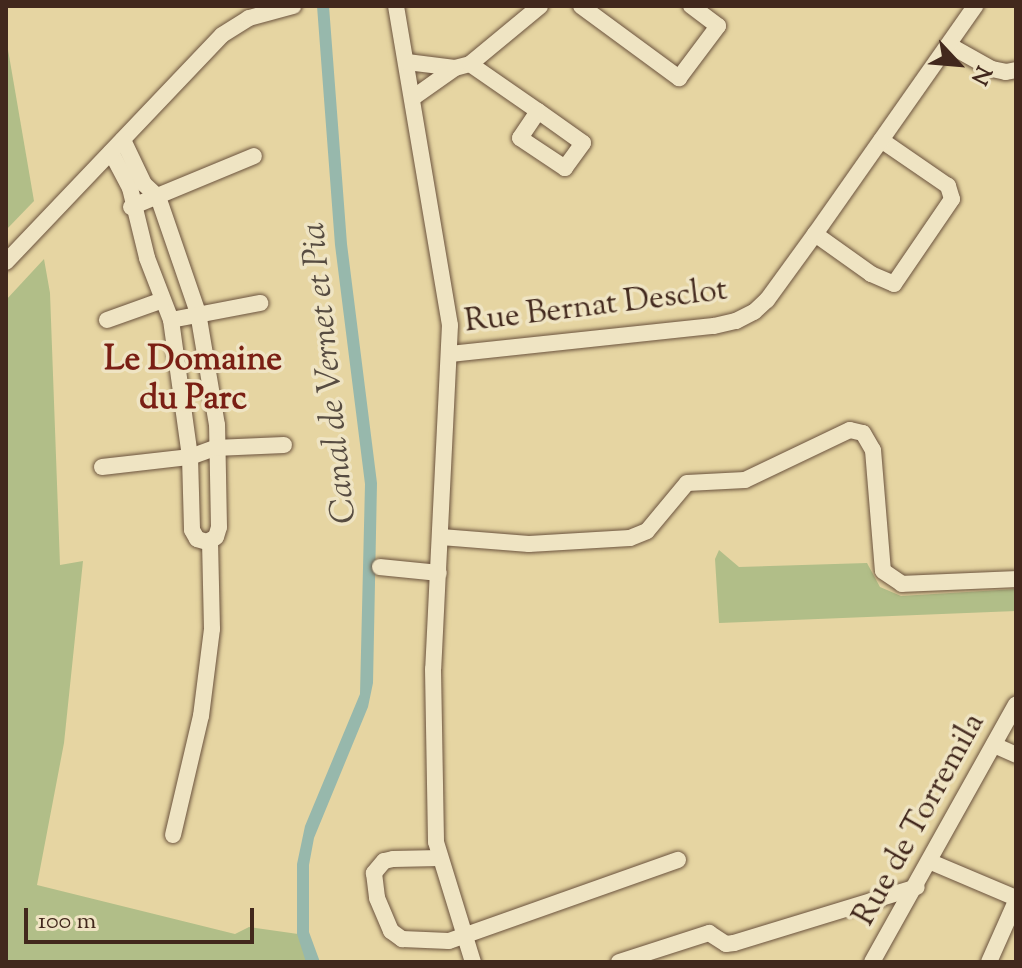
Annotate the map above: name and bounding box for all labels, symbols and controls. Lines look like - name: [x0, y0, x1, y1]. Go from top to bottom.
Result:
- north arrow: [918, 24, 998, 104]
- text: N: [961, 60, 998, 89]
- water label: Canal de Vernet et Pia: [294, 220, 366, 526]
- street label: Rue Bernat Desclot: [462, 272, 730, 342]
- district label: Le Domaine du Parc: [104, 340, 282, 420]
- street label: Rue de Torremila: [846, 707, 994, 933]
- scale bar: [28, 892, 258, 942]
- text: 100 m: [38, 905, 96, 939]

